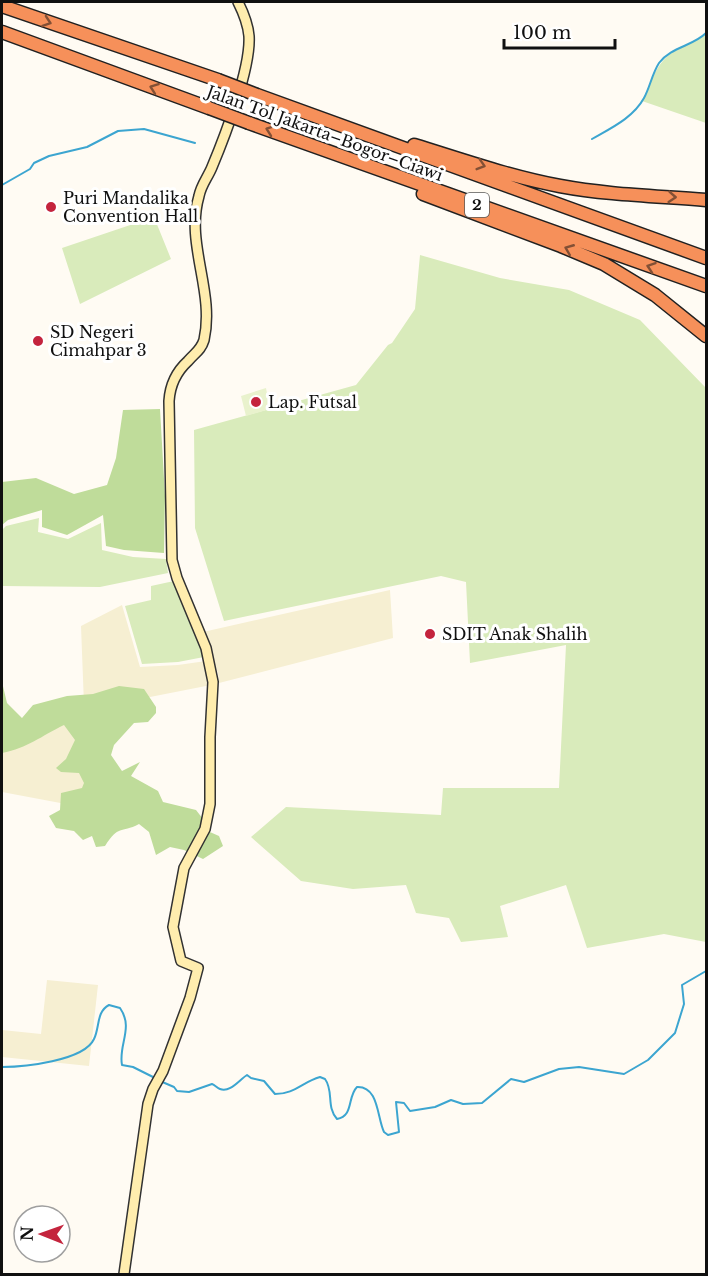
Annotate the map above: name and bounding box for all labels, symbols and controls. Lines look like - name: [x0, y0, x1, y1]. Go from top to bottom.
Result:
- scale bar: [504, 12, 615, 50]
- one-way arrow: [41, 15, 52, 27]
- text: 100 m: [513, 22, 571, 44]
- street label: Jalan Tol Jakarta–Bogor–Ciawi: [202, 80, 446, 185]
- one-way arrow: [149, 83, 160, 95]
- one-way arrow: [265, 125, 276, 138]
- one-way arrow: [475, 158, 486, 170]
- place label: Puri Mandalika Convention Hall: [63, 188, 198, 226]
- one-way arrow: [668, 191, 677, 204]
- road number: 2: [465, 193, 489, 217]
- marker: Puri Mandalika Convention Hall: [44, 200, 58, 214]
- one-way arrow: [564, 244, 575, 256]
- one-way arrow: [646, 261, 657, 274]
- place label: SD Negeri Cimahpar 3: [50, 322, 147, 360]
- marker: SD Negeri Cimahpar 3: [31, 334, 45, 348]
- place label: Lap. Futsal: [268, 392, 357, 412]
- marker: Lap. Futsal: [249, 395, 263, 409]
- place label: SDIT Anak Shalih: [442, 624, 588, 644]
- marker: SDIT Anak Shalih: [423, 627, 437, 641]
- north arrow: [12, 1204, 72, 1264]
- text: N: [17, 1226, 37, 1241]

